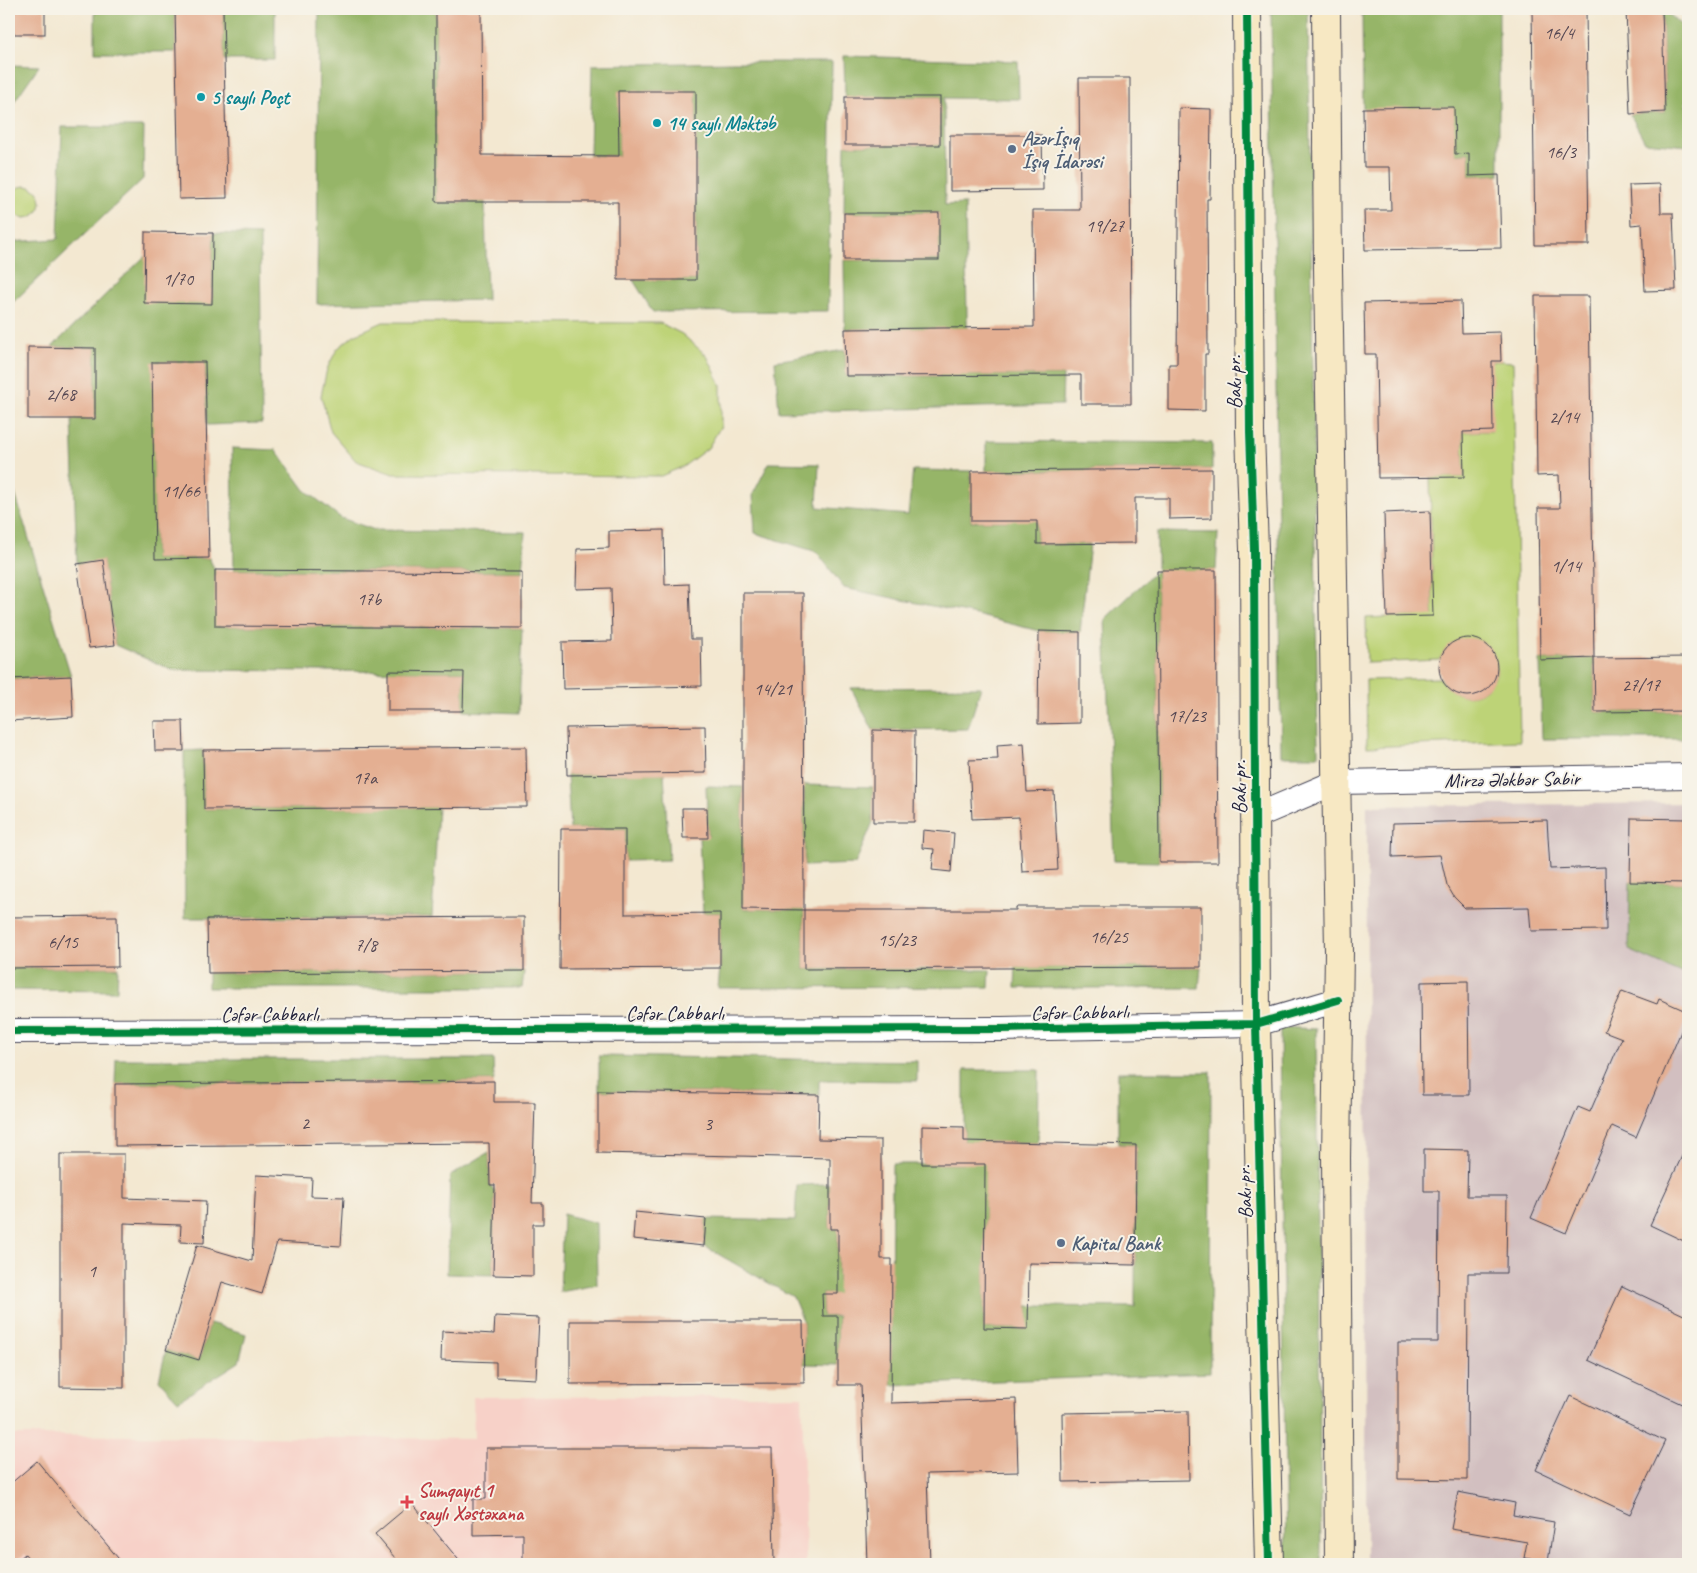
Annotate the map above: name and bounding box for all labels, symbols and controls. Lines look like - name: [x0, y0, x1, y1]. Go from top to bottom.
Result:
- house number: 16/4: [1544, 22, 1576, 44]
- place label: 5 saylı Poçt: [211, 85, 291, 111]
- marker: 5 saylı Poçt: [195, 91, 207, 103]
- place label: 14 saylı Məktəb: [667, 111, 777, 137]
- marker: 14 saylı Məktəb: [651, 117, 663, 129]
- place label: Azərİşıq İşıq İdarəsi: [1022, 126, 1106, 174]
- house number: 16/3: [1546, 141, 1578, 163]
- marker: Azərİşıq İşıq İdarəsi: [1006, 143, 1018, 155]
- house number: 19/27: [1086, 215, 1125, 237]
- house number: 1/70: [163, 268, 195, 290]
- street label: Bakı pr.: [1222, 355, 1247, 409]
- house number: 2/68: [46, 383, 78, 405]
- house number: 2/14: [1549, 406, 1581, 428]
- house number: 11/66: [162, 480, 201, 502]
- house number: 1/14: [1551, 555, 1583, 577]
- house number: 17b: [357, 588, 382, 610]
- house number: 27/17: [1622, 674, 1661, 696]
- house number: 14/21: [754, 678, 793, 700]
- house number: 17/23: [1168, 705, 1208, 727]
- street label: Bakı pr.: [1227, 760, 1252, 814]
- street label: Mirzə Ələkbər Sabir: [1444, 766, 1582, 793]
- house number: 17a: [353, 767, 378, 789]
- house number: 16/25: [1090, 926, 1129, 948]
- house number: 15/23: [878, 929, 918, 951]
- house number: 6/15: [48, 931, 79, 953]
- house number: 7/8: [355, 934, 379, 956]
- street label: Cəfər Cabbarlı: [1031, 999, 1131, 1026]
- street label: Cəfər Cabbarlı: [626, 1001, 725, 1026]
- street label: Cəfər Cabbarlı: [221, 1002, 320, 1027]
- house number: 2: [301, 1112, 311, 1134]
- house number: 3: [704, 1113, 714, 1135]
- street label: Bakı pr.: [1231, 1165, 1258, 1219]
- place label: Kapital Bank: [1071, 1231, 1162, 1256]
- marker: Kapital Bank: [1055, 1237, 1067, 1249]
- house number: 1: [88, 1260, 97, 1282]
- place label: Sumqayıt 1 saylı Xəstəxana: [418, 1478, 525, 1527]
- marker: Sumqayıt 1 saylı Xəstəxana: [400, 1495, 414, 1509]

